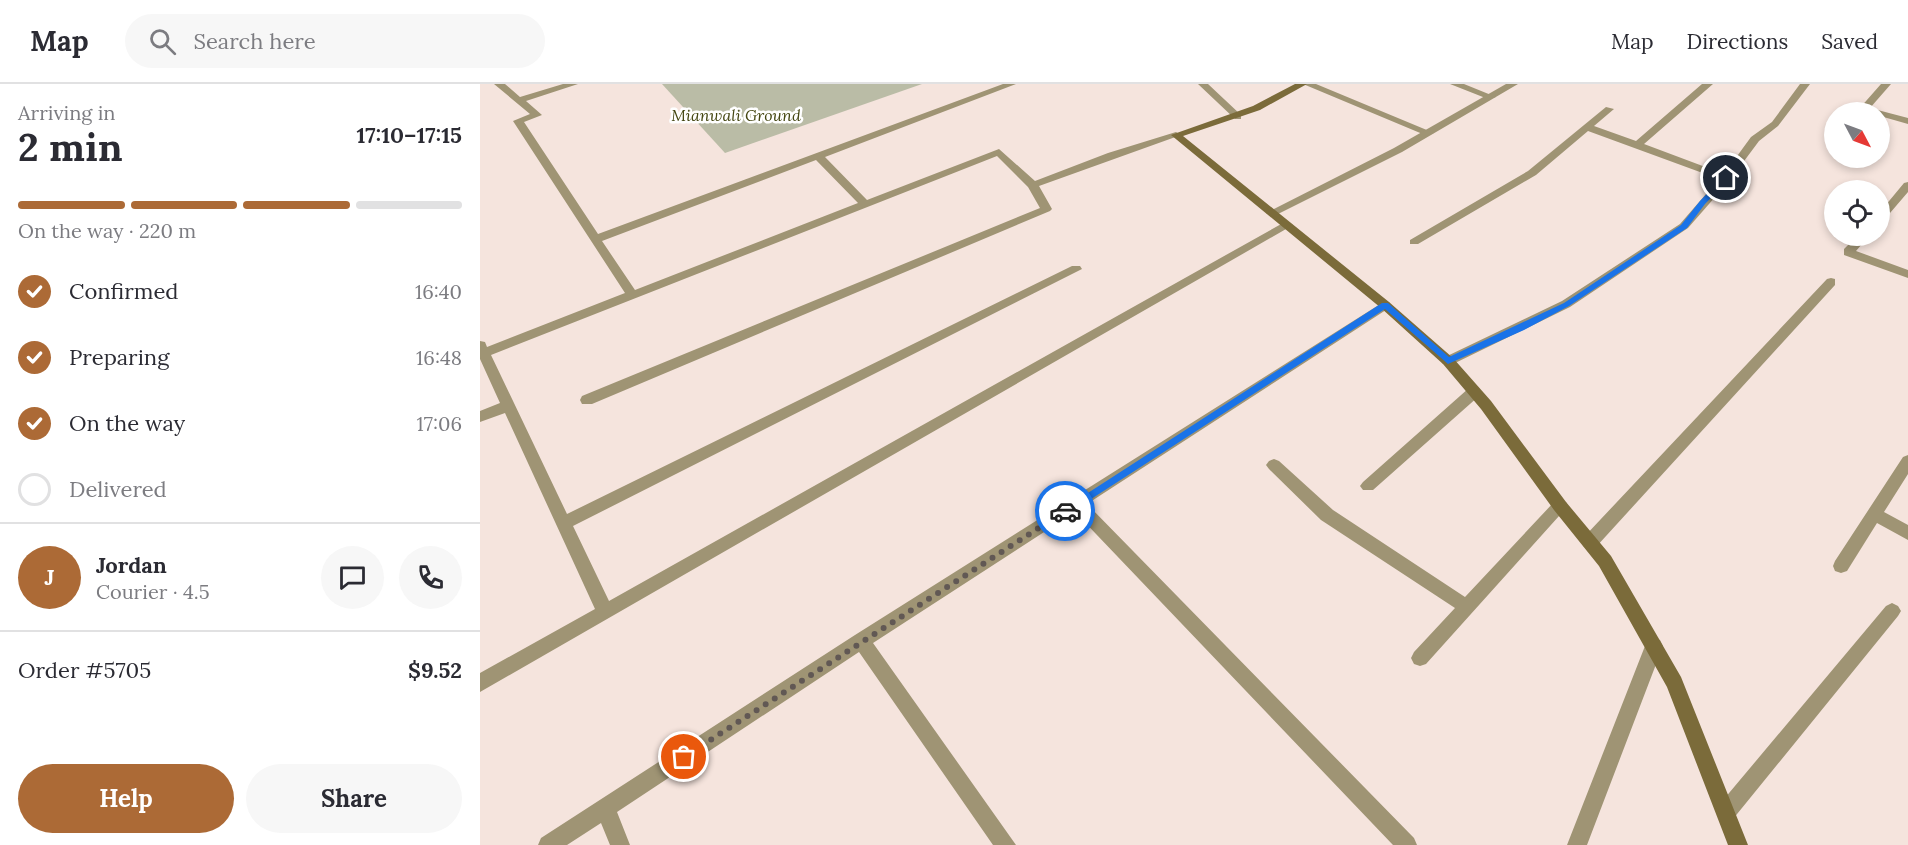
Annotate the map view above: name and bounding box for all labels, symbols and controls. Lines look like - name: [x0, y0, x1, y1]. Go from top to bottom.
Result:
- search box: [125, 14, 545, 68]
- text: Map: [30, 23, 89, 59]
- icon: search: [146, 25, 179, 58]
- text: Search here: [194, 27, 316, 55]
- text: Map: [1611, 28, 1654, 55]
- text: Directions: [1687, 28, 1788, 55]
- text: Saved: [1821, 28, 1878, 55]
- text: Arriving in: [18, 100, 115, 125]
- north arrow: [1824, 102, 1890, 168]
- map controls: [1824, 102, 1890, 246]
- park label: Mianwali Ground: [671, 105, 801, 125]
- text: 17:10–17:15: [356, 121, 462, 149]
- text: 2 min: [18, 122, 123, 172]
- pin: [1700, 152, 1751, 203]
- icon: home: [1709, 161, 1742, 194]
- button: locate: [1824, 180, 1890, 246]
- text: On the way · 220 m: [18, 218, 196, 243]
- icon: check: [18, 275, 51, 308]
- text: Confirmed: [69, 277, 178, 305]
- text: 16:40: [415, 279, 462, 304]
- icon: check: [18, 341, 51, 374]
- text: Preparing: [69, 343, 169, 371]
- text: 16:48: [416, 345, 462, 370]
- icon: check: [18, 407, 51, 440]
- text: On the way: [69, 409, 185, 437]
- text: 17:06: [417, 411, 462, 436]
- text: Delivered: [69, 475, 167, 503]
- courier: [1035, 481, 1095, 541]
- icon: car: [1049, 495, 1082, 528]
- button: chat: [321, 546, 384, 609]
- button: phone: [399, 546, 462, 609]
- text: Jordan: [96, 551, 167, 579]
- text: J: [45, 563, 54, 591]
- text: Courier · 4.5: [96, 579, 210, 604]
- text: Order #5705: [18, 656, 151, 684]
- text: $9.52: [408, 656, 462, 684]
- pin: [658, 731, 709, 782]
- icon: bag: [667, 740, 700, 773]
- button: Help: [18, 764, 234, 833]
- button: Share: [246, 764, 462, 833]

